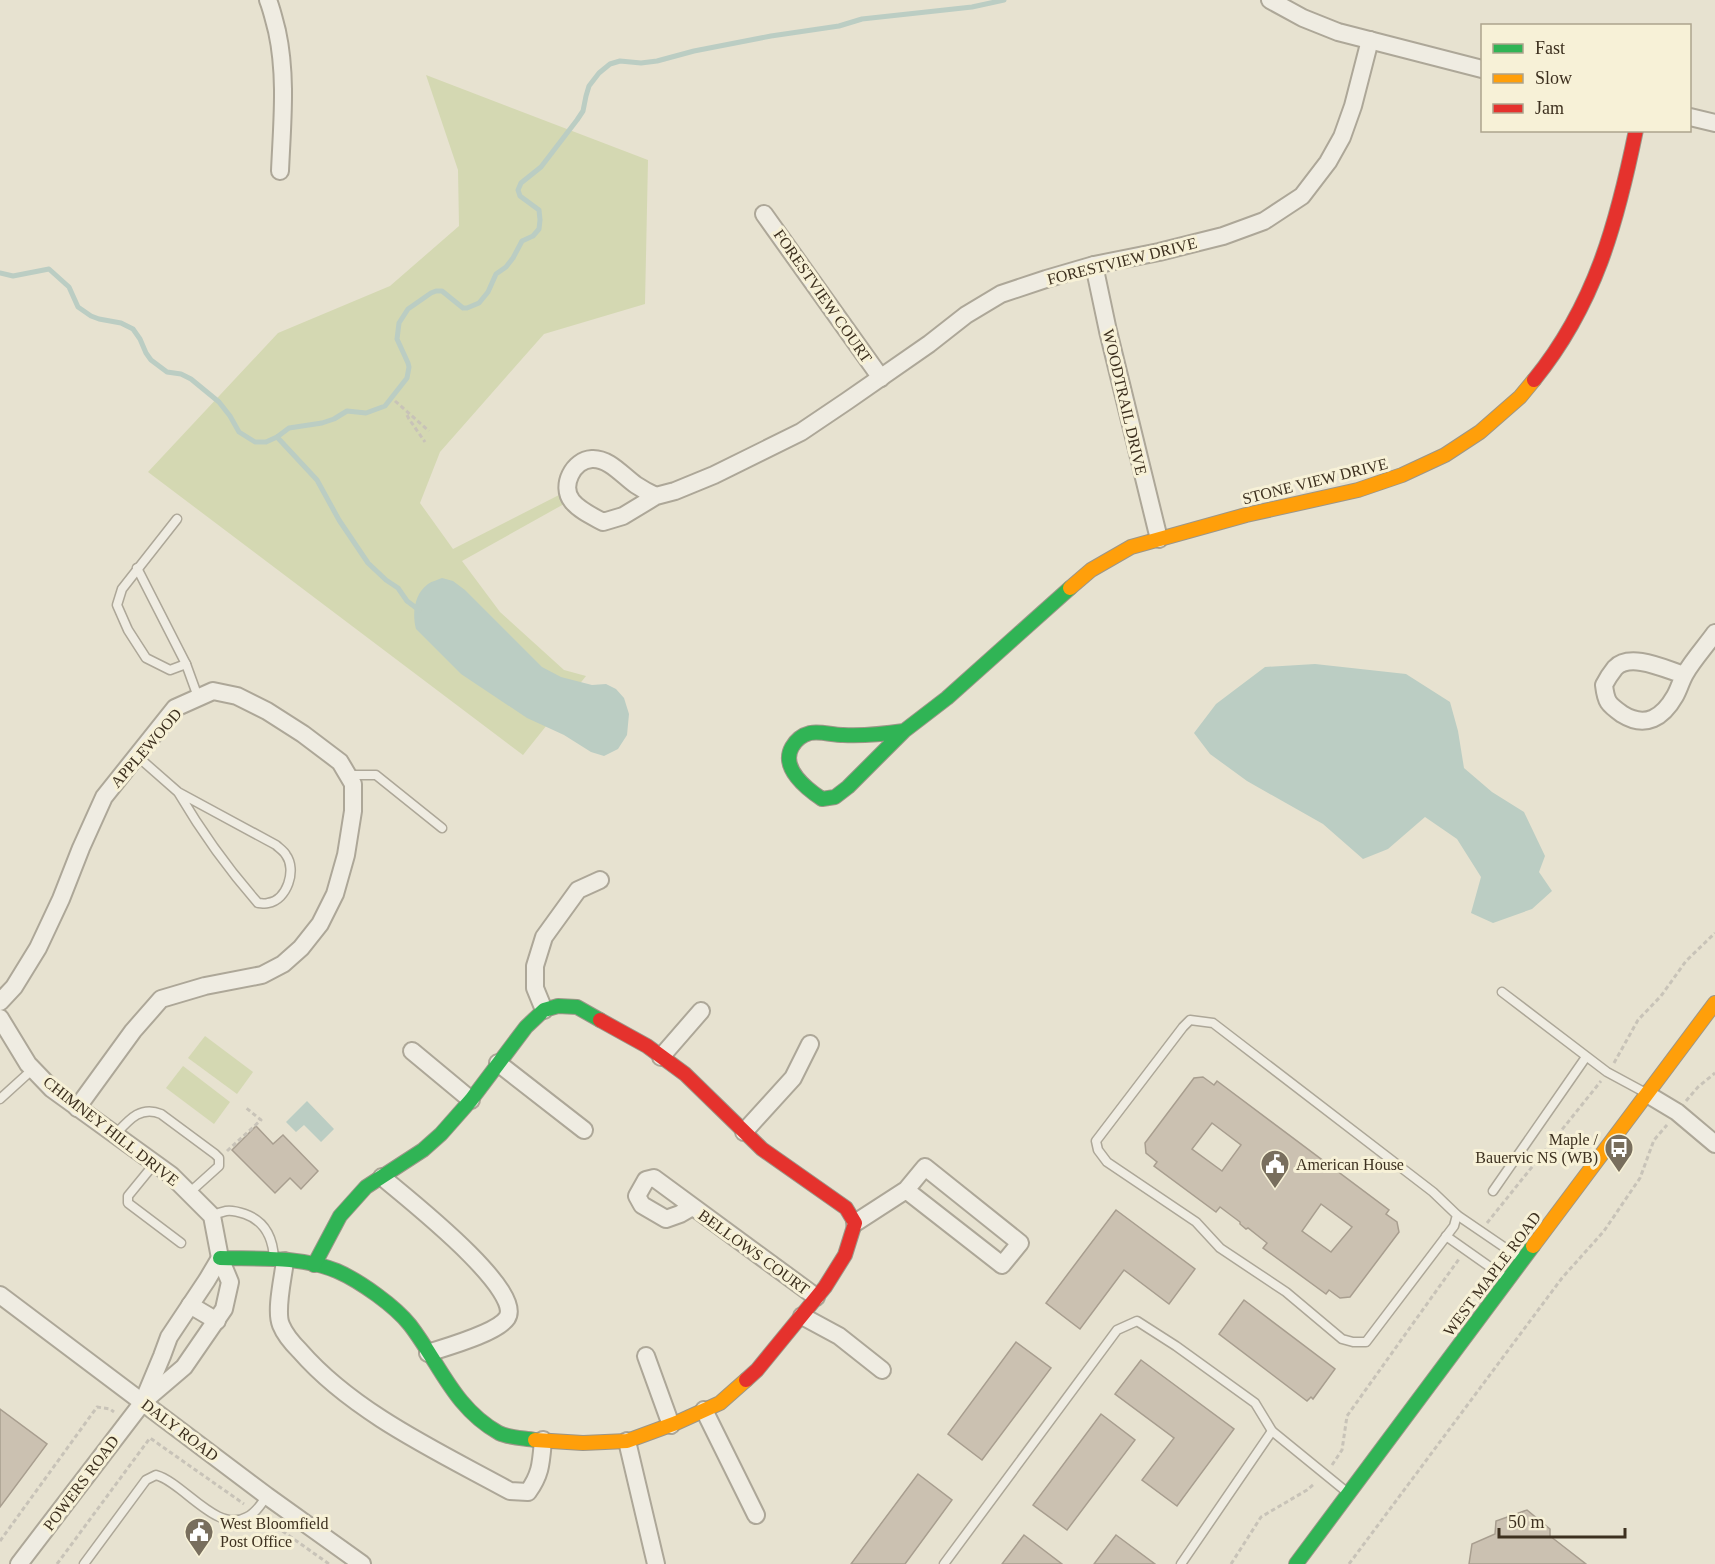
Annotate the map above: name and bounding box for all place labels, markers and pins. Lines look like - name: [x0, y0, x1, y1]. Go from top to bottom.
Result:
- place label: Maple / Bauervic NS (WB): [1475, 1131, 1599, 1167]
- bus stop icon: Maple / Bauervic NS (WB): [1603, 1132, 1635, 1174]
- public building icon: American House: [1259, 1148, 1291, 1190]
- place label: American House: [1296, 1156, 1404, 1173]
- place label: West Bloomfield Post Office: [220, 1515, 328, 1550]
- public building icon: West Bloomfield Post Office: [183, 1516, 215, 1558]

